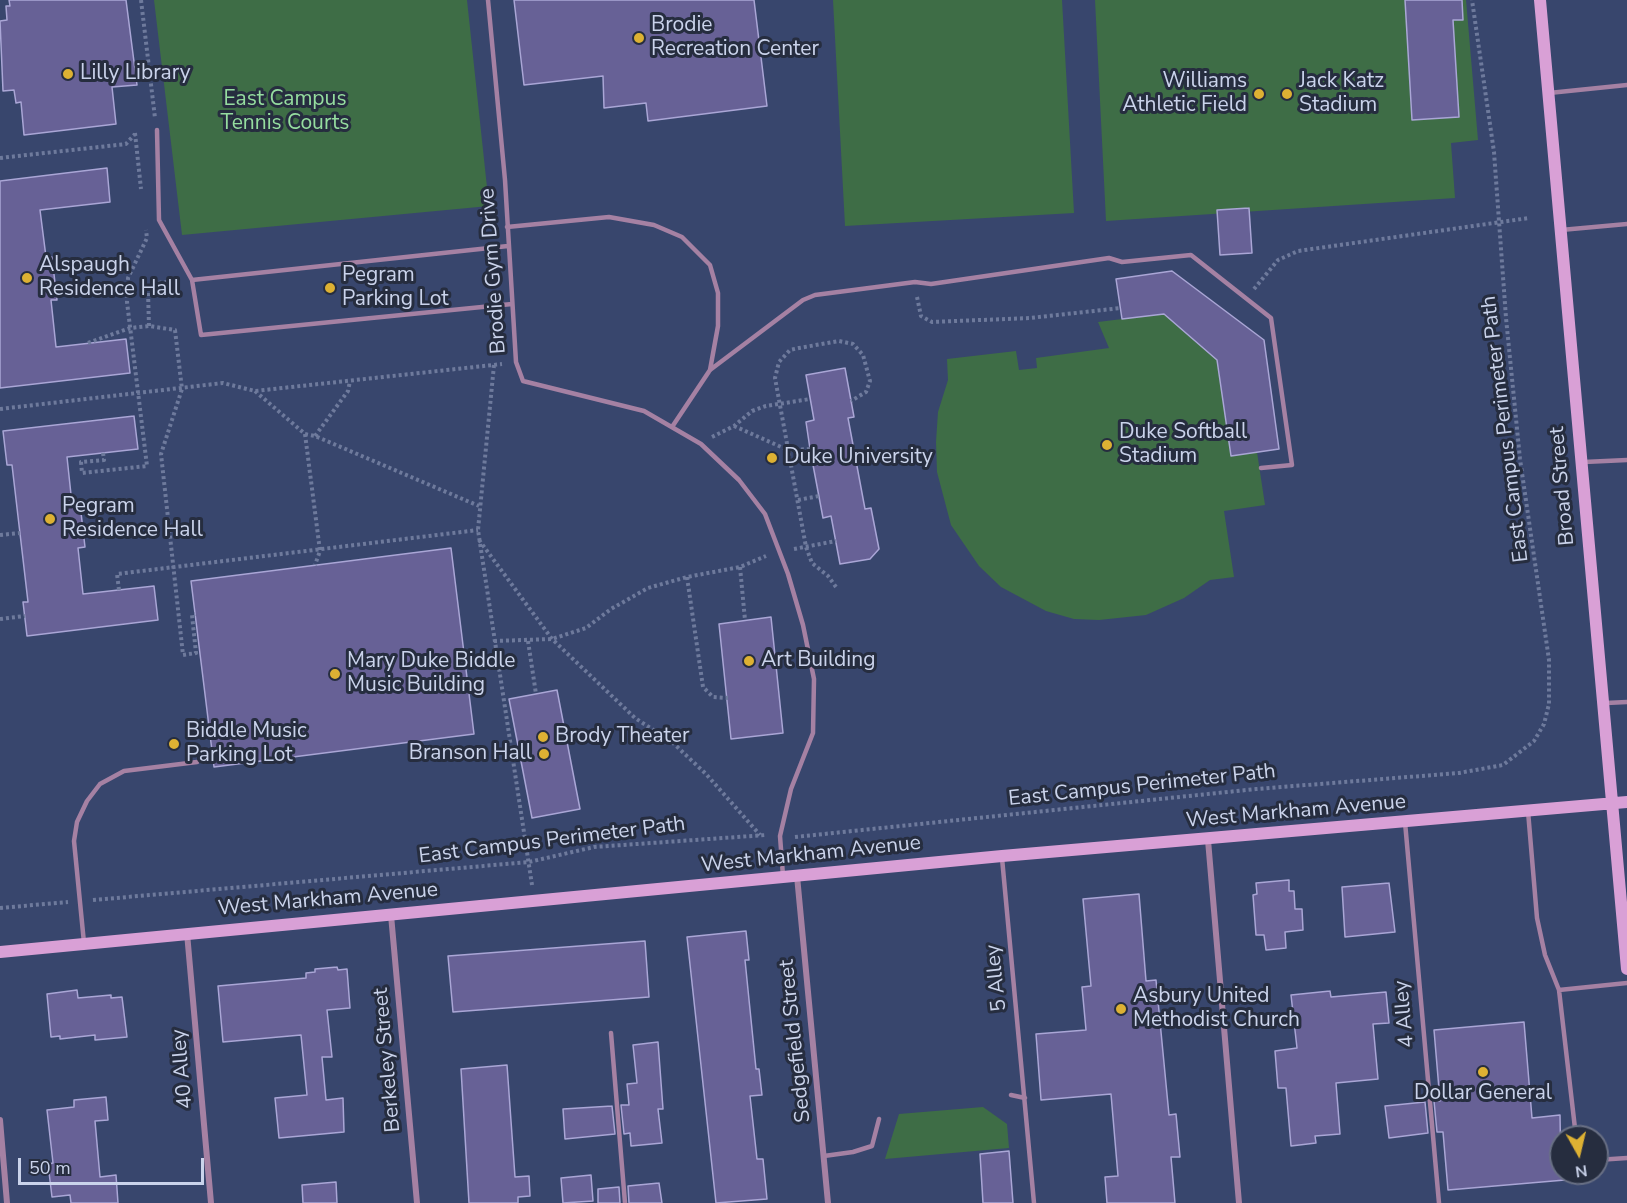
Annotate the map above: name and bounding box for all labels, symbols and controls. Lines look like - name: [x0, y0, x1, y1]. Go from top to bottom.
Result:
- place label: Brodie Recreation Center: [651, 13, 819, 63]
- marker: Brodie Recreation Center: [632, 31, 646, 45]
- place label: Lilly Library: [80, 61, 191, 87]
- marker: Lilly Library: [61, 67, 75, 81]
- place label: Williams Athletic Field: [1122, 69, 1247, 119]
- place label: Jack Katz Stadium: [1299, 69, 1384, 119]
- park label: East Campus Tennis Courts: [221, 87, 349, 137]
- marker: Williams Athletic Field: [1252, 87, 1266, 101]
- marker: Jack Katz Stadium: [1280, 87, 1294, 101]
- street label: Brodie Gym Drive: [476, 187, 512, 355]
- place label: Alspaugh Residence Hall: [39, 253, 180, 303]
- place label: Pegram Parking Lot: [342, 263, 449, 313]
- marker: Alspaugh Residence Hall: [20, 271, 34, 285]
- marker: Pegram Parking Lot: [323, 281, 337, 295]
- street label: East Campus Perimeter Path: [1477, 294, 1535, 564]
- place label: Duke Softball Stadium: [1119, 420, 1247, 470]
- street label: Broad Street: [1545, 425, 1581, 547]
- marker: Duke Softball Stadium: [1100, 438, 1114, 452]
- place label: Duke University: [784, 445, 933, 471]
- marker: Duke University: [765, 451, 779, 465]
- place label: Pegram Residence Hall: [62, 494, 203, 544]
- marker: Pegram Residence Hall: [43, 512, 57, 526]
- place label: Art Building: [761, 648, 875, 674]
- place label: Mary Duke Biddle Music Building: [347, 649, 515, 699]
- marker: Art Building: [742, 654, 756, 668]
- marker: Mary Duke Biddle Music Building: [328, 667, 342, 681]
- place label: Biddle Music Parking Lot: [186, 719, 307, 769]
- place label: Brody Theater: [555, 724, 689, 750]
- marker: Brody Theater: [536, 730, 550, 744]
- marker: Biddle Music Parking Lot: [167, 737, 181, 751]
- place label: Branson Hall: [409, 741, 532, 767]
- marker: Branson Hall: [537, 747, 551, 761]
- street label: East Campus Perimeter Path: [1007, 759, 1277, 813]
- street label: West Markham Avenue: [1185, 790, 1407, 834]
- street label: East Campus Perimeter Path: [417, 812, 687, 870]
- street label: West Markham Avenue: [700, 831, 922, 879]
- street label: West Markham Avenue: [217, 878, 439, 922]
- street label: 5 Alley: [981, 943, 1013, 1013]
- street label: Sedgefield Street: [775, 958, 817, 1124]
- street label: 4 Alley: [1390, 979, 1420, 1049]
- place label: Asbury United Methodist Church: [1133, 984, 1300, 1034]
- street label: Berkeley Street: [369, 987, 407, 1133]
- marker: Asbury United Methodist Church: [1114, 1002, 1128, 1016]
- street label: 40 Alley: [167, 1028, 199, 1110]
- marker: Dollar General: [1476, 1065, 1490, 1079]
- place label: Dollar General: [1414, 1081, 1552, 1107]
- north arrow: [1549, 1125, 1609, 1185]
- scale bar: [21, 1146, 207, 1184]
- text: 50 m: [29, 1156, 71, 1180]
- text: N: [1574, 1159, 1589, 1183]

